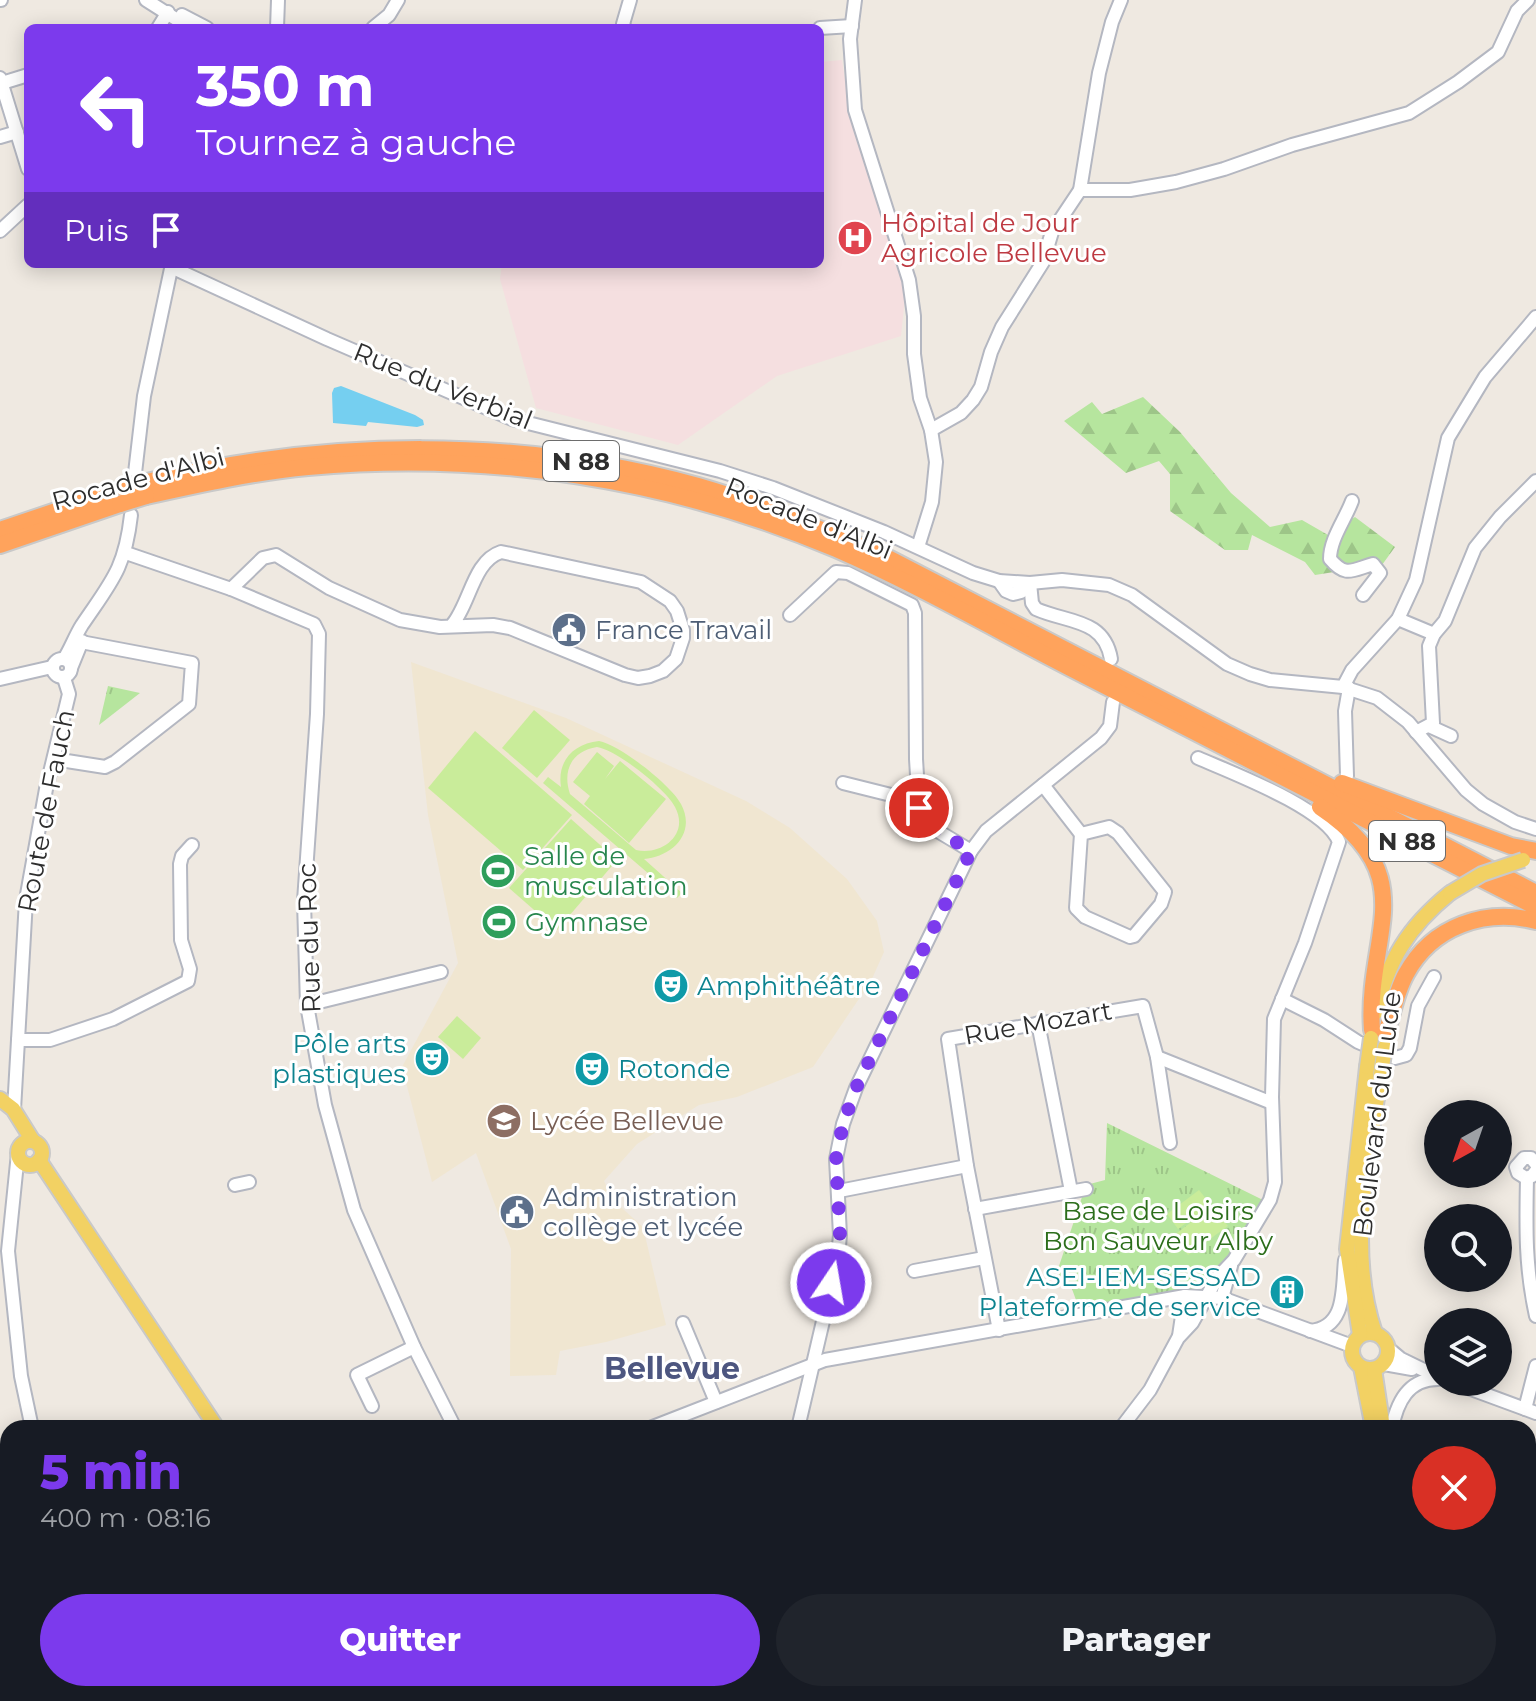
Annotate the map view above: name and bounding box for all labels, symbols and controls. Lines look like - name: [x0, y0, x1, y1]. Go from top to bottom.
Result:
- text: 350 m: [196, 52, 375, 120]
- icon: left: [64, 56, 168, 160]
- text: Tournez à gauche: [196, 120, 516, 164]
- place label: Hôpital de Jour Agricole Bellevue: [881, 207, 1107, 269]
- icon: arrive: [144, 208, 188, 252]
- text: Puis: [64, 212, 128, 249]
- hospital icon: Hôpital de Jour Agricole Bellevue: [836, 219, 874, 257]
- street label: Rue du Verbial: [349, 336, 537, 436]
- street label: Rocade d'Albi: [48, 441, 228, 517]
- road number: N 88: [543, 441, 619, 481]
- street label: Rocade d'Albi: [721, 470, 897, 566]
- public building icon: France Travail: [550, 611, 588, 649]
- place label: France Travail: [595, 614, 772, 646]
- street label: Route de Fauch: [11, 707, 81, 915]
- pin: [885, 774, 953, 842]
- icon: arrive: [897, 786, 941, 830]
- road number: N 88: [1369, 821, 1445, 861]
- place label: Salle de musculation: [524, 840, 688, 902]
- sports icon: Salle de musculation: [479, 852, 517, 890]
- street label: Rue du Roc: [290, 862, 328, 1014]
- sports icon: Gymnase: [480, 903, 518, 941]
- place label: Gymnase: [525, 906, 648, 938]
- theatre icon: Amphithéâtre: [652, 967, 690, 1005]
- place label: Amphithéâtre: [697, 970, 880, 1002]
- street label: Boulevard du Lude: [1346, 989, 1408, 1239]
- street label: Rue Mozart: [962, 994, 1114, 1052]
- place label: Pôle arts plastiques: [272, 1028, 406, 1090]
- theatre icon: Pôle arts plastiques: [413, 1040, 451, 1078]
- theatre icon: Rotonde: [573, 1050, 611, 1088]
- place label: Rotonde: [618, 1053, 730, 1085]
- north arrow: [1424, 1100, 1512, 1188]
- map controls: [1424, 1100, 1512, 1396]
- school or university icon: Lycée Bellevue: [485, 1102, 523, 1140]
- place label: Lycée Bellevue: [530, 1105, 724, 1137]
- place label: Administration collège et lycée: [543, 1181, 743, 1243]
- public building icon: Administration collège et lycée: [498, 1193, 536, 1231]
- park label: Base de Loisirs Bon Sauveur Alby: [1043, 1195, 1274, 1257]
- button: search: [1424, 1204, 1512, 1292]
- position arrow: [789, 1241, 873, 1325]
- place label: ASEI-IEM-SESSAD Plateforme de service: [978, 1261, 1261, 1323]
- building icon: ASEI-IEM-SESSAD Plateforme de service: [1268, 1273, 1306, 1311]
- button: layers: [1424, 1308, 1512, 1396]
- district label: Bellevue: [604, 1350, 740, 1387]
- text: 5 min: [40, 1443, 182, 1501]
- button: close: [1412, 1446, 1496, 1530]
- text: 400 m · 08:16: [40, 1502, 211, 1534]
- button: Quitter: [40, 1594, 760, 1686]
- button: Partager: [776, 1594, 1496, 1686]

